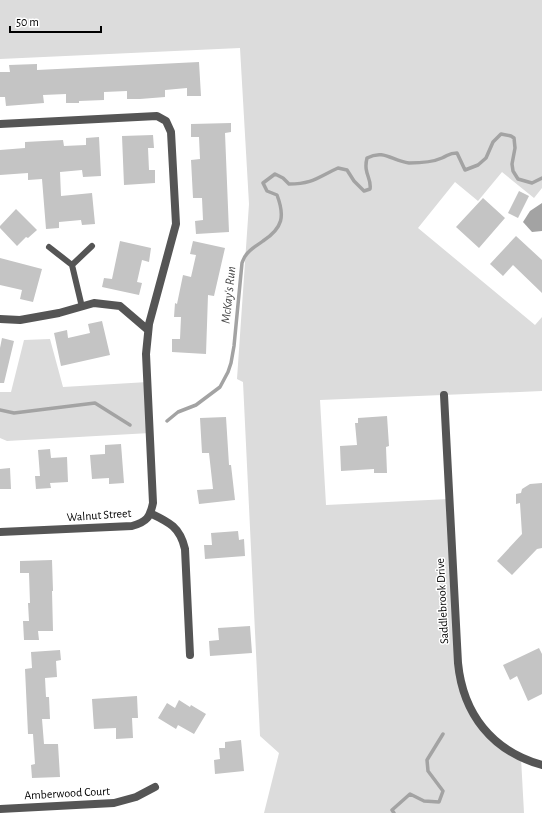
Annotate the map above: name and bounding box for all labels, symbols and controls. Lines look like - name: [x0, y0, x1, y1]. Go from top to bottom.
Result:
- scale bar: [10, 8, 101, 34]
- text: 50 m: [16, 16, 39, 28]
- water label: McKay's Run: [220, 266, 238, 324]
- street label: Walnut Street: [66, 507, 132, 523]
- street label: Saddlebrook Drive: [434, 558, 450, 644]
- street label: Amberwood Court: [24, 785, 110, 801]

